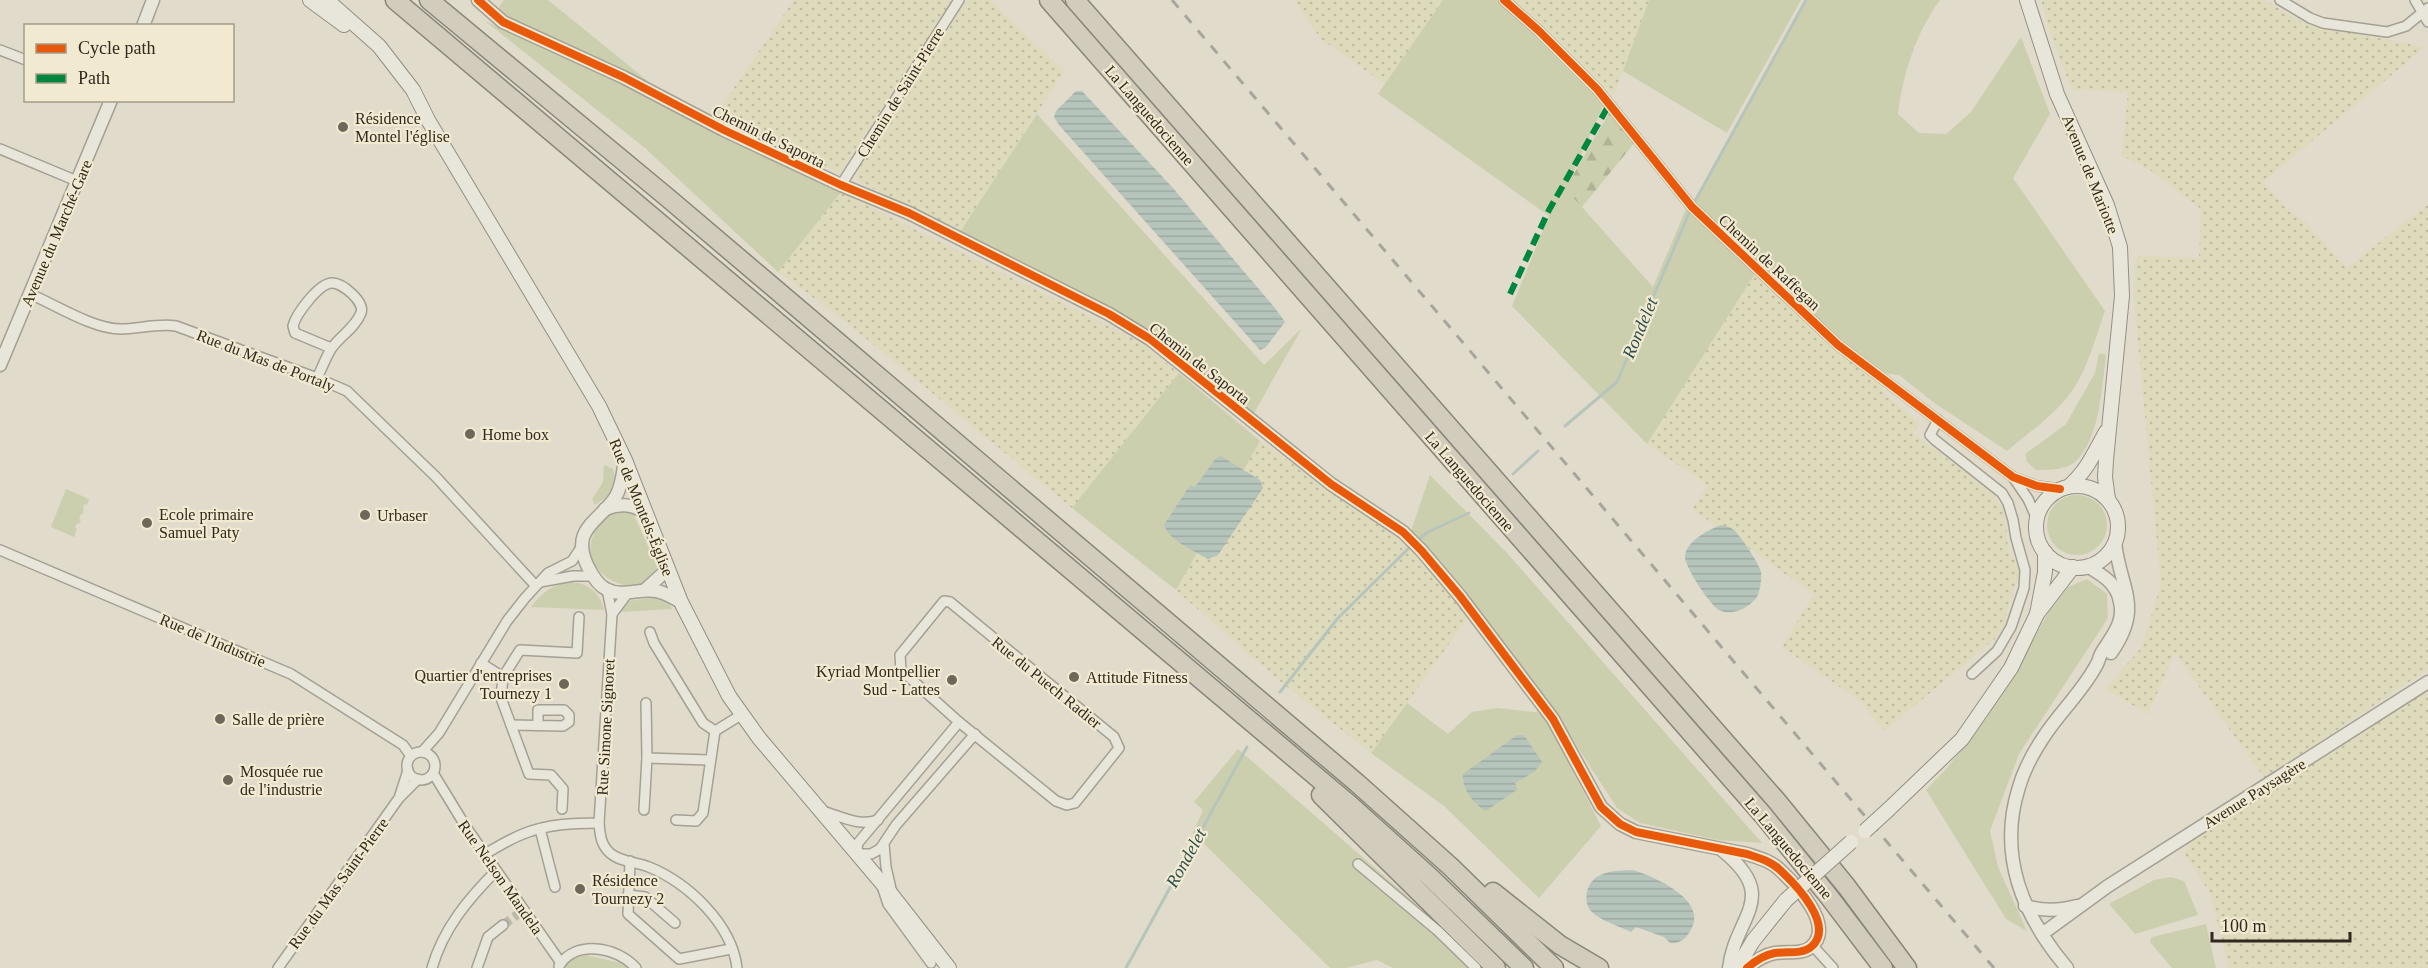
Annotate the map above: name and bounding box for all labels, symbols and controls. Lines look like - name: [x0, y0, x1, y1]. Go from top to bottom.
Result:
- legend: [24, 24, 234, 102]
- street label: Chemin de Saint-Pierre: [853, 24, 947, 160]
- text: Cycle path: [78, 38, 155, 58]
- street label: La Languedocienne: [1101, 62, 1198, 169]
- text: Path: [78, 68, 110, 88]
- street label: Chemin de Saporta: [710, 102, 828, 172]
- place label: Résidence Montel l'église: [355, 110, 450, 146]
- street label: Avenue de Mariotte: [2059, 112, 2122, 236]
- marker: Résidence Montel l'église: [336, 120, 350, 134]
- street label: Avenue du Marché-Gare: [18, 157, 95, 309]
- street label: Chemin de Raffegan: [1715, 211, 1824, 314]
- water label: Rondelet: [1618, 294, 1662, 362]
- street label: Chemin de Saporta: [1146, 319, 1253, 409]
- street label: Rue du Mas de Portaly: [194, 326, 337, 396]
- place label: Home box: [482, 426, 549, 443]
- marker: Home box: [463, 427, 477, 441]
- street label: La Languedocienne: [1421, 428, 1518, 535]
- street label: Rue de Montels-Église: [605, 436, 678, 579]
- place label: Ecole primaire Samuel Paty: [159, 506, 254, 542]
- place label: Urbaser: [377, 507, 428, 524]
- marker: Urbaser: [358, 508, 372, 522]
- marker: Ecole primaire Samuel Paty: [140, 516, 154, 530]
- street label: Rue de l'Industrie: [157, 611, 268, 670]
- street label: Rue du Puech Radier: [989, 633, 1105, 732]
- street label: Rue Simone Signoret: [593, 658, 619, 796]
- place label: Kyriad Montpellier Sud - Lattes: [816, 663, 941, 698]
- place label: Quartier d'entreprises Tournezy 1: [415, 667, 552, 703]
- place label: Attitude Fitness: [1086, 669, 1188, 686]
- marker: Attitude Fitness: [1067, 670, 1081, 684]
- marker: Kyriad Montpellier Sud - Lattes: [945, 673, 959, 687]
- marker: Quartier d'entreprises Tournezy 1: [557, 677, 571, 691]
- place label: Salle de prière: [232, 711, 324, 729]
- marker: Salle de prière: [213, 712, 227, 726]
- street label: Avenue Paysagère: [2200, 755, 2309, 833]
- place label: Mosquée rue de l'industrie: [240, 763, 323, 798]
- marker: Mosquée rue de l'industrie: [221, 773, 235, 787]
- street label: La Languedocienne: [1741, 794, 1836, 903]
- street label: Rue du Mas Saint-Pierre: [285, 814, 392, 952]
- street label: Rue Nelson Mandela: [455, 817, 546, 937]
- water label: Rondelet: [1161, 824, 1211, 892]
- place label: Résidence Tournezy 2: [592, 872, 664, 908]
- marker: Résidence Tournezy 2: [573, 882, 587, 896]
- scale bar: [2212, 905, 2350, 943]
- text: 100 m: [2221, 916, 2267, 936]

